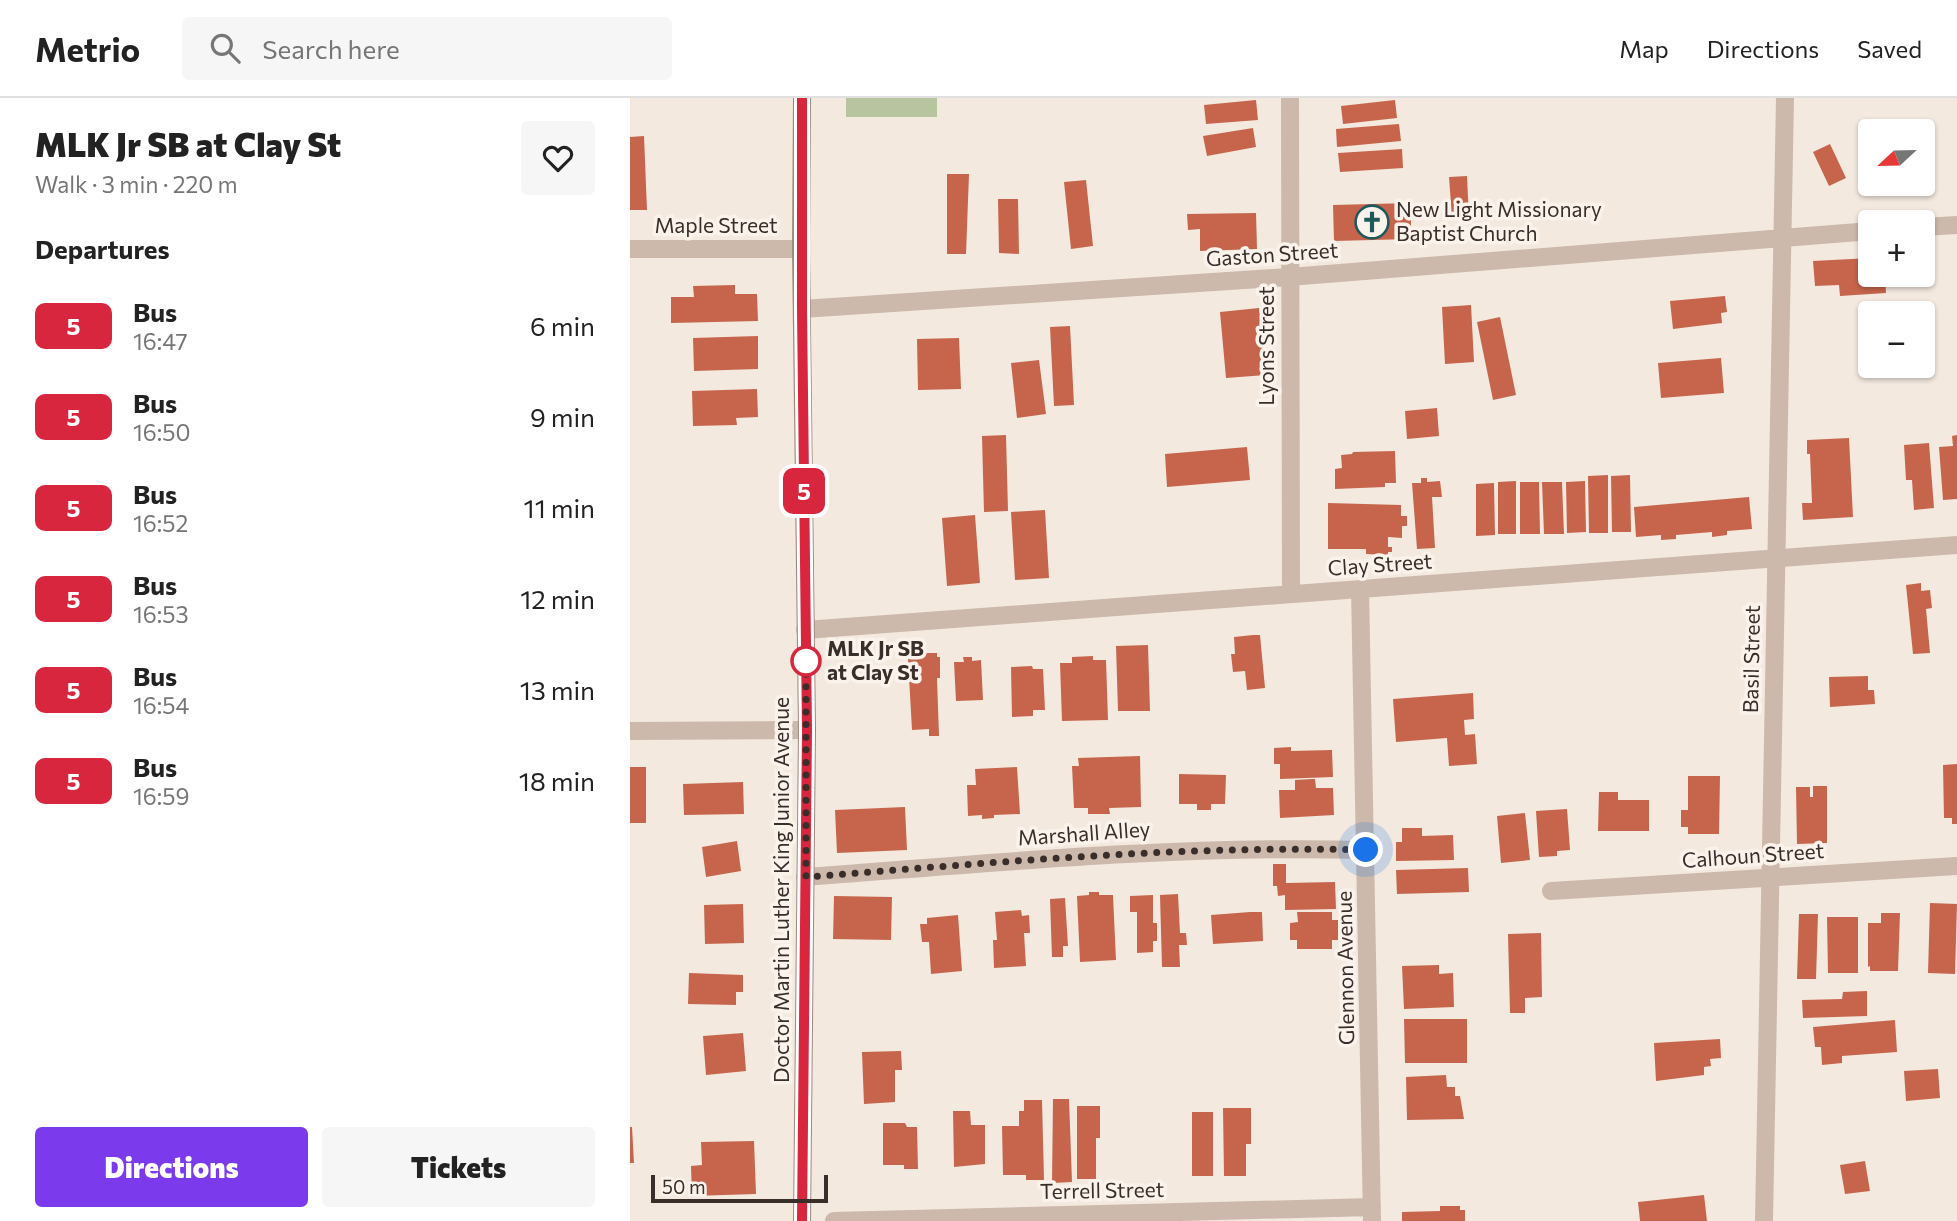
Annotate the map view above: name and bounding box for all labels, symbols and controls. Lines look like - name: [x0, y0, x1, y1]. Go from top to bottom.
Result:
- search box: [182, 17, 672, 80]
- text: Metrio: [35, 28, 140, 69]
- icon: search: [206, 29, 244, 67]
- text: Search here: [262, 33, 400, 64]
- text: Map: [1619, 34, 1669, 63]
- text: Directions: [1707, 34, 1819, 63]
- text: Saved: [1857, 34, 1922, 63]
- north arrow: [1858, 119, 1936, 196]
- map controls: [1858, 119, 1935, 378]
- button: heart: [521, 121, 595, 195]
- text: MLK Jr SB at Clay St: [35, 123, 341, 164]
- text: Walk · 3 min · 220 m: [35, 170, 238, 198]
- place label: New Light Missionary Baptist Church: [1396, 196, 1602, 245]
- church icon: New Light Missionary Baptist Church: [1353, 203, 1391, 241]
- button: +: [1858, 210, 1935, 287]
- street label: Maple Street: [654, 212, 778, 237]
- text: Departures: [35, 233, 170, 264]
- street label: Gaston Street: [1205, 236, 1339, 271]
- street label: Lyons Street: [1253, 286, 1278, 406]
- text: Bus: [133, 296, 177, 327]
- button: −: [1858, 301, 1935, 378]
- text: 6 min: [530, 310, 595, 341]
- text: 5: [67, 311, 81, 340]
- text: 16:47: [133, 327, 188, 355]
- text: Bus: [133, 387, 177, 418]
- text: 9 min: [530, 401, 595, 432]
- text: 5: [67, 402, 81, 431]
- text: 16:50: [133, 418, 190, 446]
- line badge: 5: [781, 468, 827, 514]
- text: 5: [797, 476, 811, 505]
- text: Bus: [133, 478, 177, 509]
- text: 11 min: [524, 492, 595, 523]
- text: 5: [67, 493, 81, 522]
- text: 16:52: [133, 509, 188, 537]
- street label: Clay Street: [1327, 547, 1433, 580]
- text: Bus: [133, 569, 177, 600]
- text: 12 min: [520, 583, 595, 614]
- text: 5: [67, 584, 81, 613]
- text: 16:53: [133, 600, 189, 628]
- street label: Basil Street: [1737, 605, 1764, 713]
- place label: MLK Jr SB at Clay St: [827, 635, 924, 684]
- marker: MLK Jr SB at Clay St: [791, 646, 821, 676]
- text: Bus: [133, 660, 177, 691]
- text: 13 min: [520, 674, 595, 705]
- text: 5: [67, 675, 81, 704]
- text: 16:54: [133, 691, 189, 719]
- street label: Doctor Martin Luther King Junior Avenue: [768, 697, 793, 1083]
- text: Bus: [133, 751, 177, 782]
- text: 18 min: [519, 765, 595, 796]
- text: 5: [67, 766, 81, 795]
- text: 16:59: [133, 782, 189, 810]
- street label: Marshall Alley: [1017, 815, 1151, 850]
- your location: [1348, 832, 1383, 867]
- street label: Calhoun Street: [1681, 837, 1825, 872]
- street label: Glennon Avenue: [1331, 891, 1358, 1045]
- button: Directions: [35, 1127, 308, 1207]
- button: Tickets: [322, 1127, 595, 1207]
- scale bar: [651, 1172, 828, 1204]
- text: 50 m: [662, 1175, 706, 1198]
- street label: Terrell Street: [1040, 1176, 1164, 1203]

